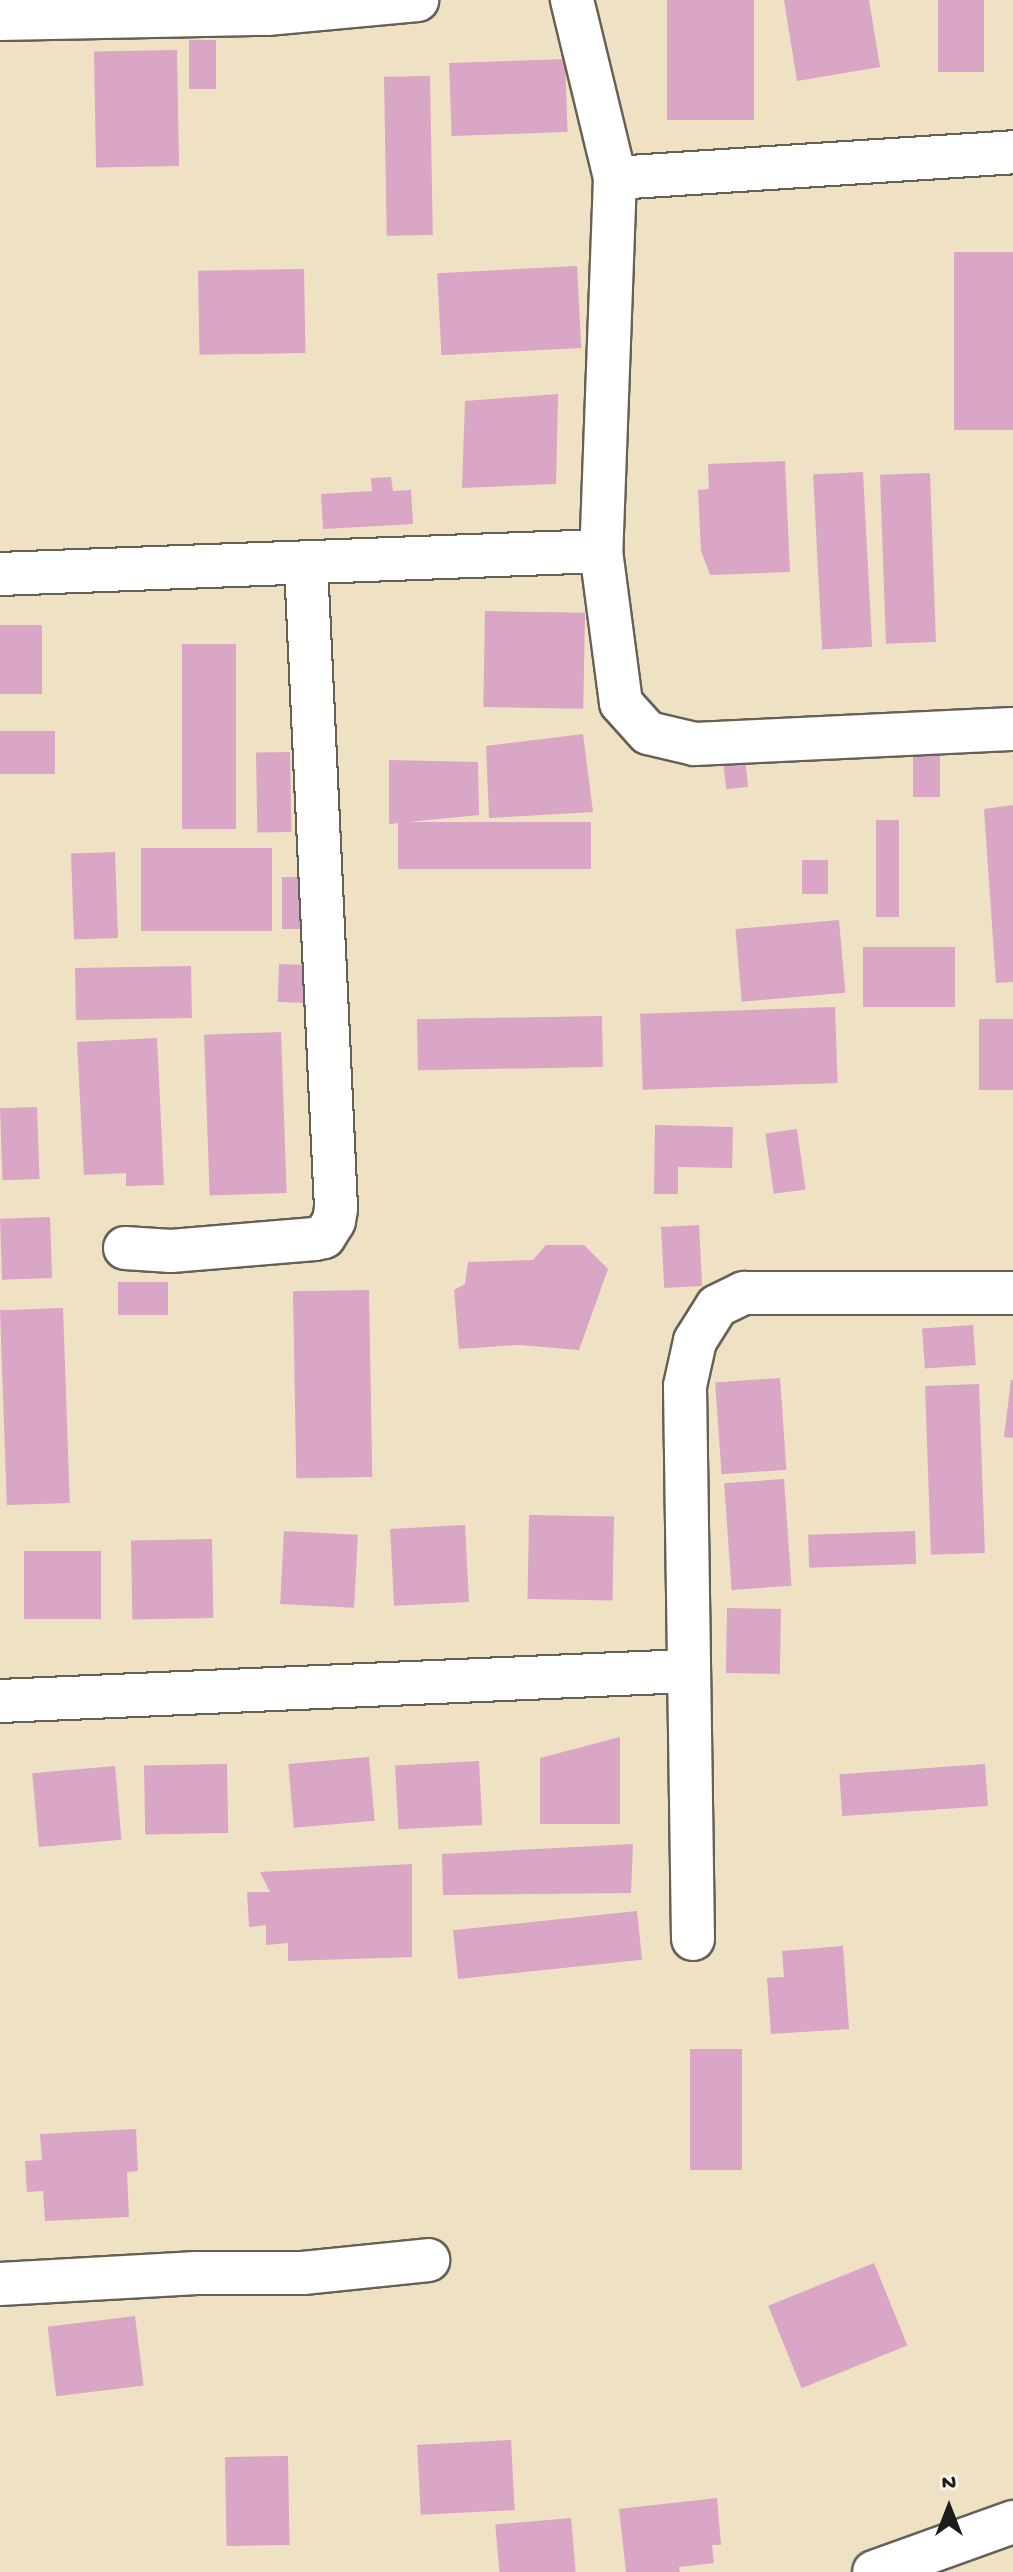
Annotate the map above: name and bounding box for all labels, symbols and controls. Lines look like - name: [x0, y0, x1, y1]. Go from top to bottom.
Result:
- north arrow: [909, 2468, 989, 2548]
- text: N: [942, 2471, 956, 2497]

